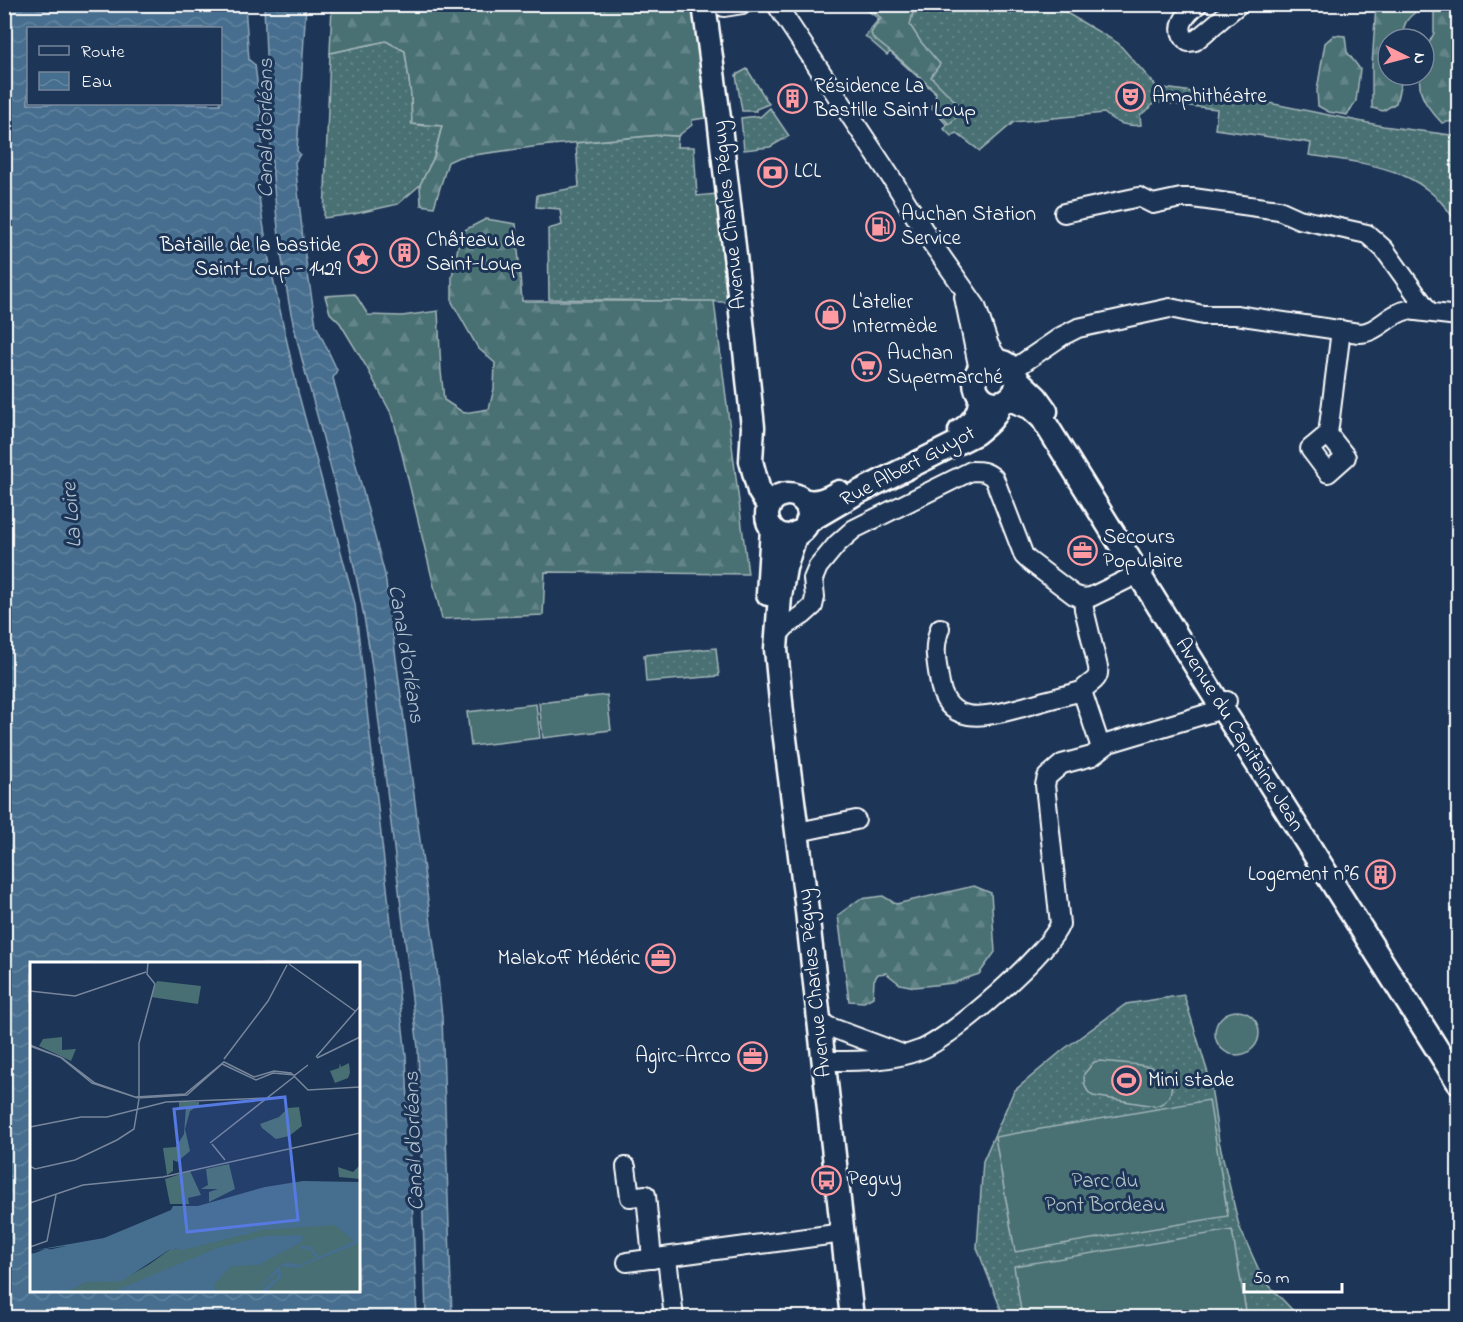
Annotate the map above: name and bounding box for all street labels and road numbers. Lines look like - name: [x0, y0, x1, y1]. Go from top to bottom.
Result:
- street label: Avenue Charles Péguy: [705, 119, 757, 311]
- street label: Rue Albert Guyot: [835, 419, 982, 517]
- street label: Avenue du Capitaine Jean: [1167, 632, 1311, 838]
- street label: Avenue Charles Péguy: [790, 887, 842, 1079]

